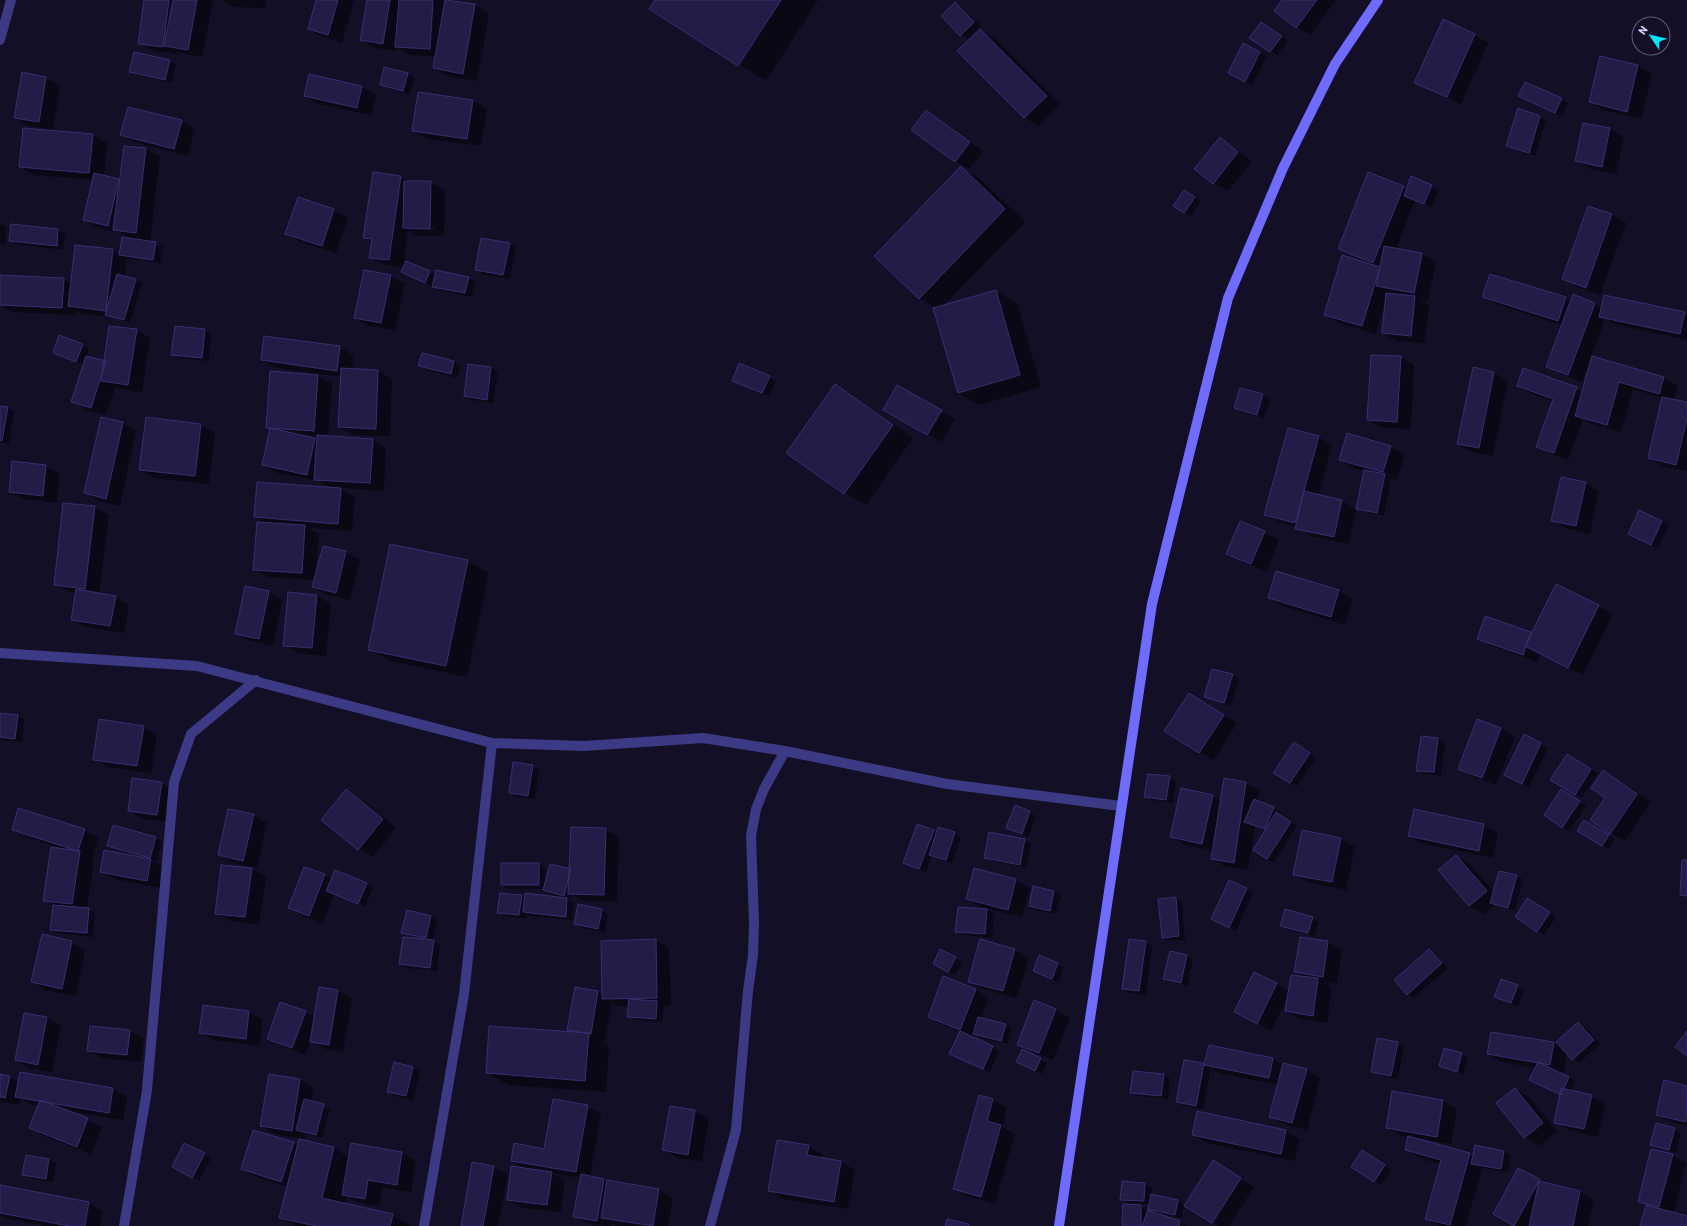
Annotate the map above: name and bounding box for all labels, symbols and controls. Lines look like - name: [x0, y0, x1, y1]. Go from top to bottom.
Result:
- north arrow: [1631, 16, 1671, 56]
- text: N: [1635, 23, 1650, 37]

